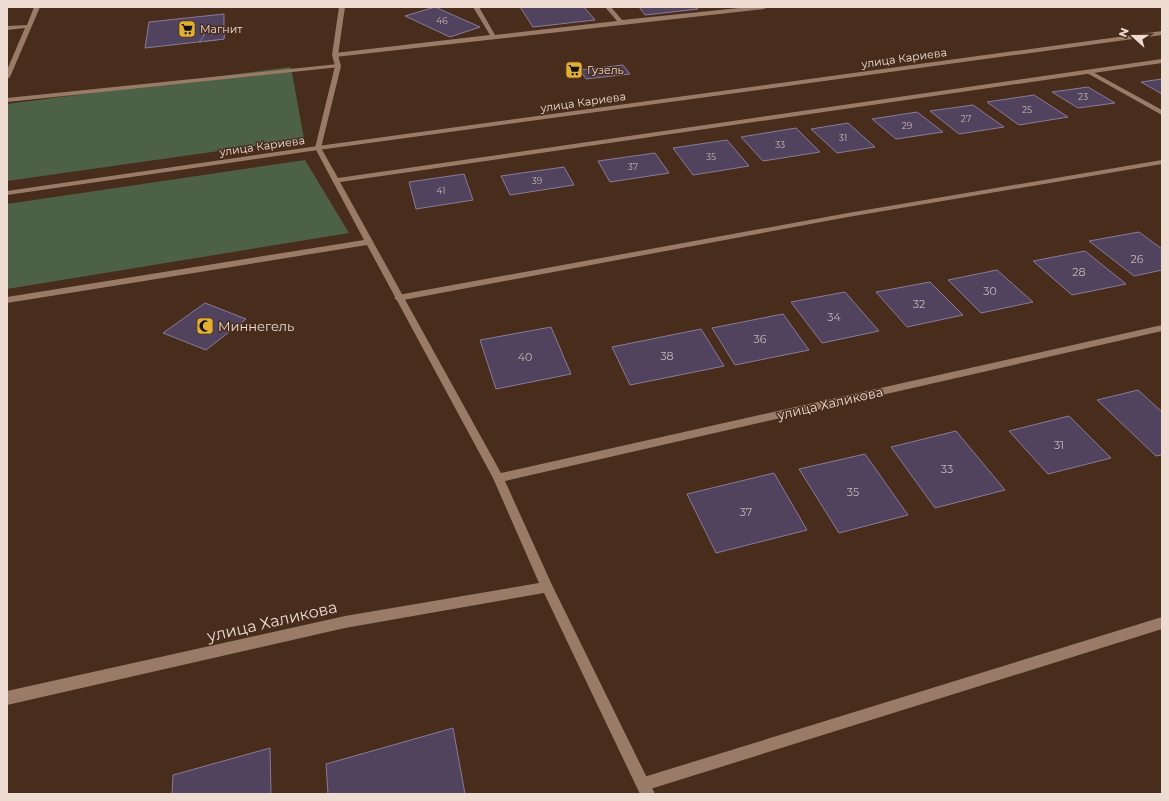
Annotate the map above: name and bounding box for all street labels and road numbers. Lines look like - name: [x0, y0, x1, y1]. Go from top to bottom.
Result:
- street label: улица Кариева: [859, 45, 948, 71]
- street label: улица Кариева: [538, 89, 627, 115]
- street label: улица Кариева: [217, 133, 306, 159]
- street label: улица Халикова: [775, 383, 884, 423]
- street label: улица Халикова: [204, 597, 339, 646]

